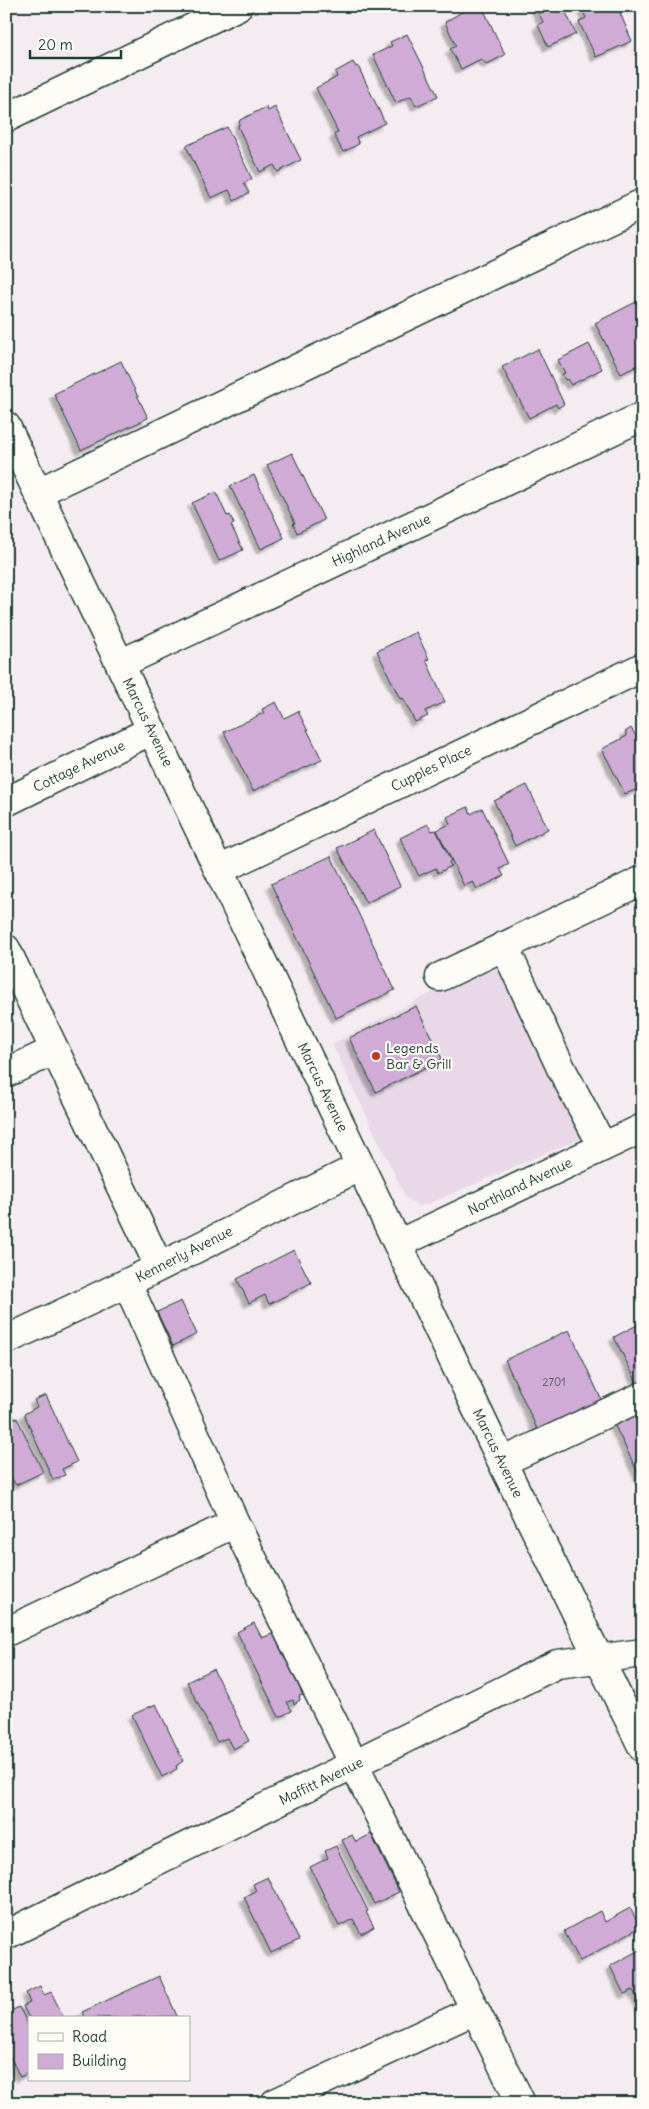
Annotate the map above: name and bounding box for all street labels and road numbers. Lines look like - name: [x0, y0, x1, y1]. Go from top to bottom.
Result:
- street label: Highland Avenue: [329, 509, 433, 571]
- street label: Marcus Avenue: [119, 675, 177, 769]
- street label: Cottage Avenue: [30, 736, 128, 796]
- street label: Cupples Place: [388, 741, 474, 795]
- street label: Marcus Avenue: [294, 1040, 352, 1134]
- street label: Northland Avenue: [465, 1153, 575, 1219]
- street label: Kennerly Avenue: [132, 1222, 236, 1286]
- street label: Marcus Avenue: [469, 1406, 527, 1500]
- street label: Maffitt Avenue: [276, 1753, 366, 1809]

